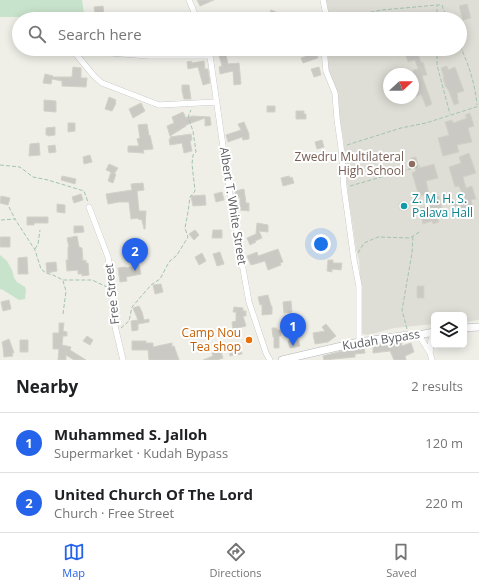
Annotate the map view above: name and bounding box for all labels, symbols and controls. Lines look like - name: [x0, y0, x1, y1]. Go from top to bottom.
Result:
- search box: [12, 12, 467, 56]
- icon: search: [26, 23, 48, 45]
- text: Search here: [58, 24, 142, 44]
- north arrow: [383, 68, 419, 104]
- street label: Albert T. White Street: [216, 146, 251, 266]
- place label: Zwedru Multilateral High School: [295, 148, 404, 179]
- marker: Zwedru Multilateral High School: [407, 159, 417, 169]
- place label: Z. M. H. S. Palava Hall: [412, 190, 473, 221]
- marker: Z. M. H. S. Palava Hall: [399, 201, 409, 211]
- your location: [311, 234, 331, 254]
- pin: 2: [122, 238, 148, 271]
- street label: Free Street: [100, 263, 123, 325]
- map controls: [431, 312, 467, 348]
- button: layers: [431, 312, 467, 348]
- pin: 1: [280, 313, 306, 346]
- place label: Camp Nou Tea shop: [182, 324, 241, 355]
- street label: Kudah Bypass: [341, 325, 421, 354]
- marker: Camp Nou Tea shop: [244, 335, 254, 345]
- text: Nearby: [16, 375, 78, 398]
- text: 2 results: [411, 377, 463, 395]
- text: Muhammed S. Jalloh: [54, 424, 207, 444]
- text: 1: [25, 434, 33, 452]
- text: 120 m: [425, 434, 463, 452]
- text: Supermarket · Kudah Bypass: [54, 444, 228, 462]
- text: United Church Of The Lord: [54, 484, 253, 504]
- text: 2: [25, 494, 33, 512]
- text: 220 m: [425, 494, 463, 512]
- text: Church · Free Street: [54, 504, 174, 522]
- tab: Map: [62, 541, 85, 580]
- tab: Directions: [210, 541, 262, 580]
- tab: Saved: [386, 541, 417, 580]

